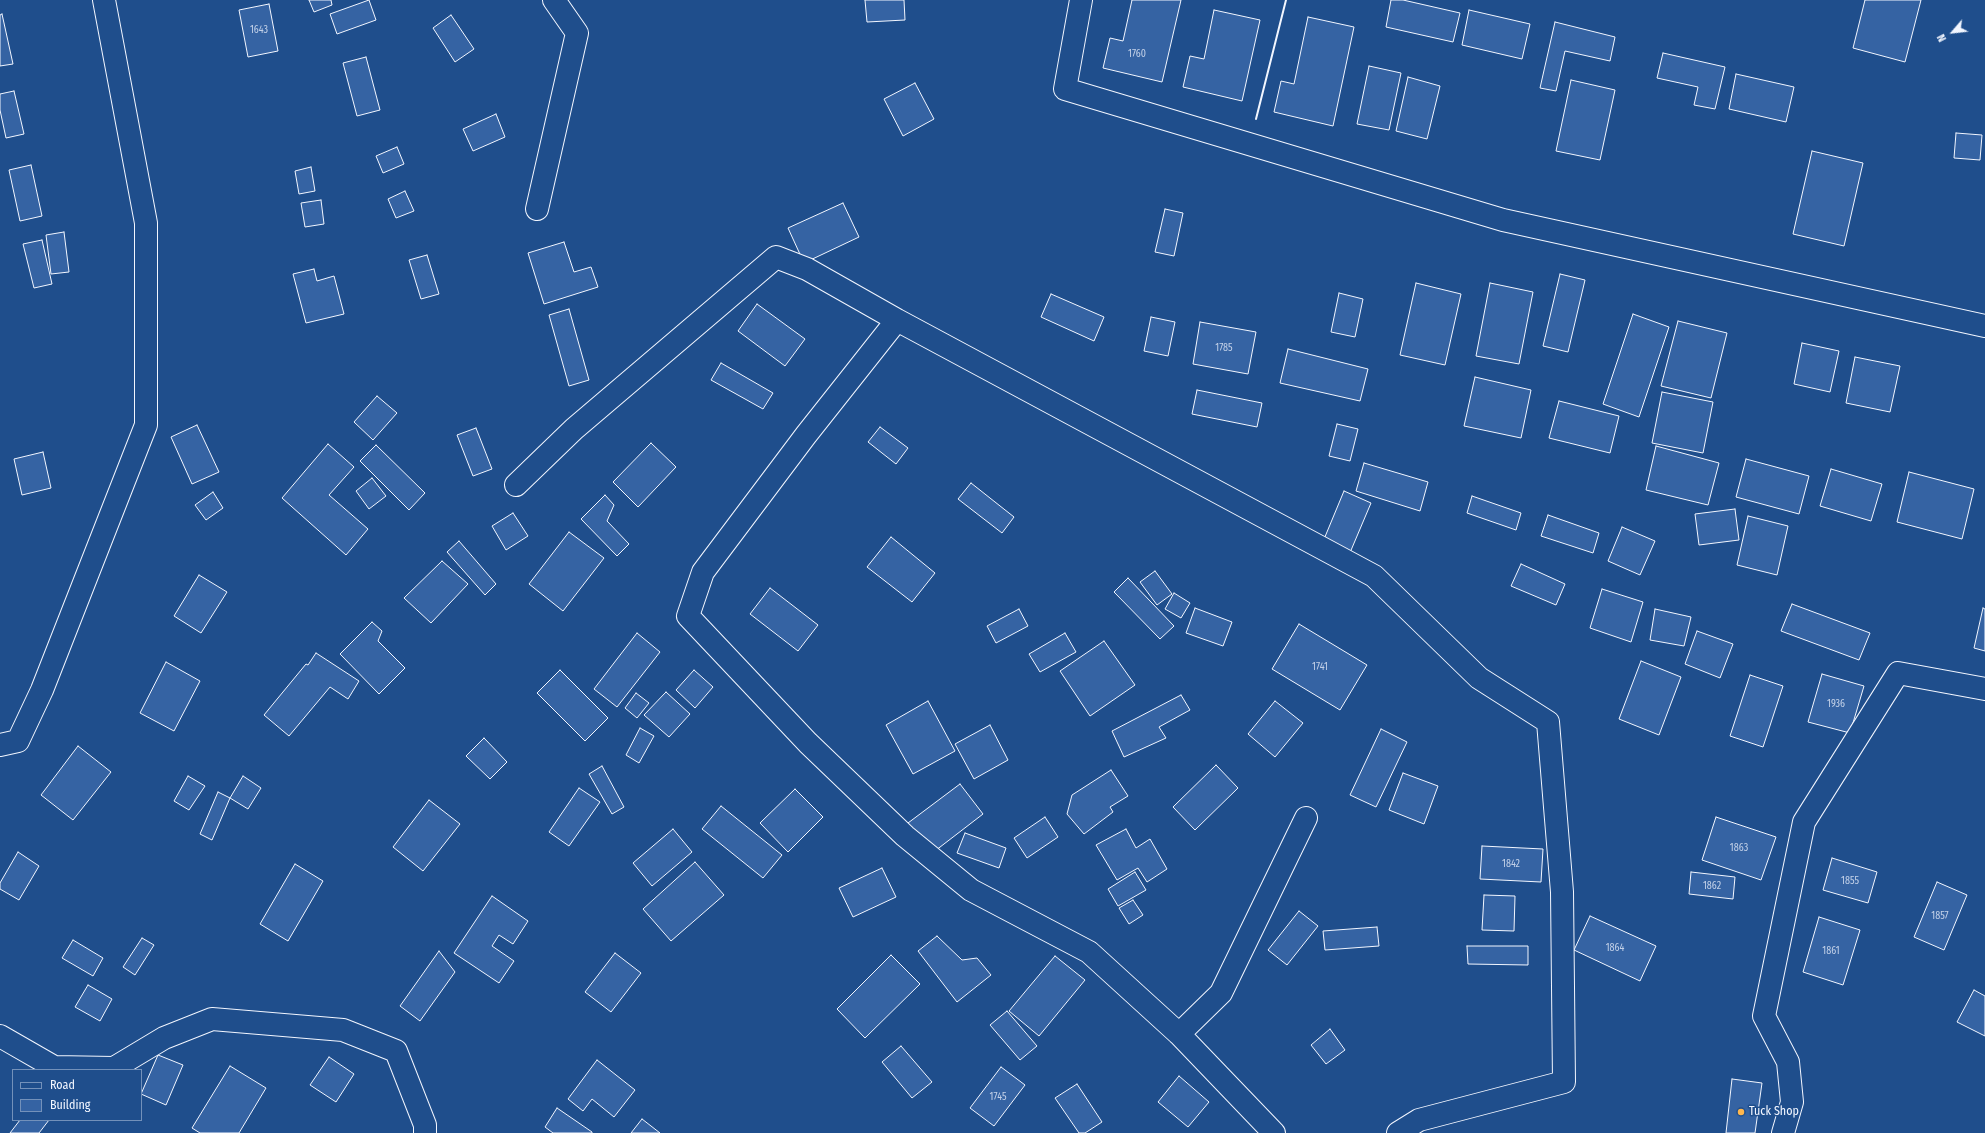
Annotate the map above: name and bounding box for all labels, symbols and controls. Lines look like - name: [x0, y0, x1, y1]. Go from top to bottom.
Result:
- north arrow: [1933, 12, 1973, 52]
- house number: 1643: [250, 24, 268, 36]
- text: N: [1935, 32, 1949, 44]
- house number: 1760: [1128, 48, 1146, 60]
- house number: 1785: [1215, 342, 1233, 354]
- house number: 1741: [1312, 661, 1328, 673]
- house number: 1936: [1827, 698, 1845, 710]
- house number: 1863: [1730, 842, 1748, 854]
- house number: 1842: [1502, 858, 1520, 870]
- house number: 1855: [1841, 875, 1859, 887]
- house number: 1862: [1703, 880, 1721, 892]
- house number: 1857: [1931, 910, 1949, 922]
- house number: 1864: [1606, 942, 1624, 954]
- house number: 1861: [1822, 945, 1840, 957]
- legend: [12, 1069, 142, 1121]
- text: Road: [50, 1078, 75, 1092]
- house number: 1745: [990, 1091, 1006, 1103]
- text: Building: [50, 1098, 90, 1112]
- place label: Tuck Shop: [1749, 1105, 1799, 1119]
- marker: Tuck Shop: [1736, 1107, 1746, 1117]

